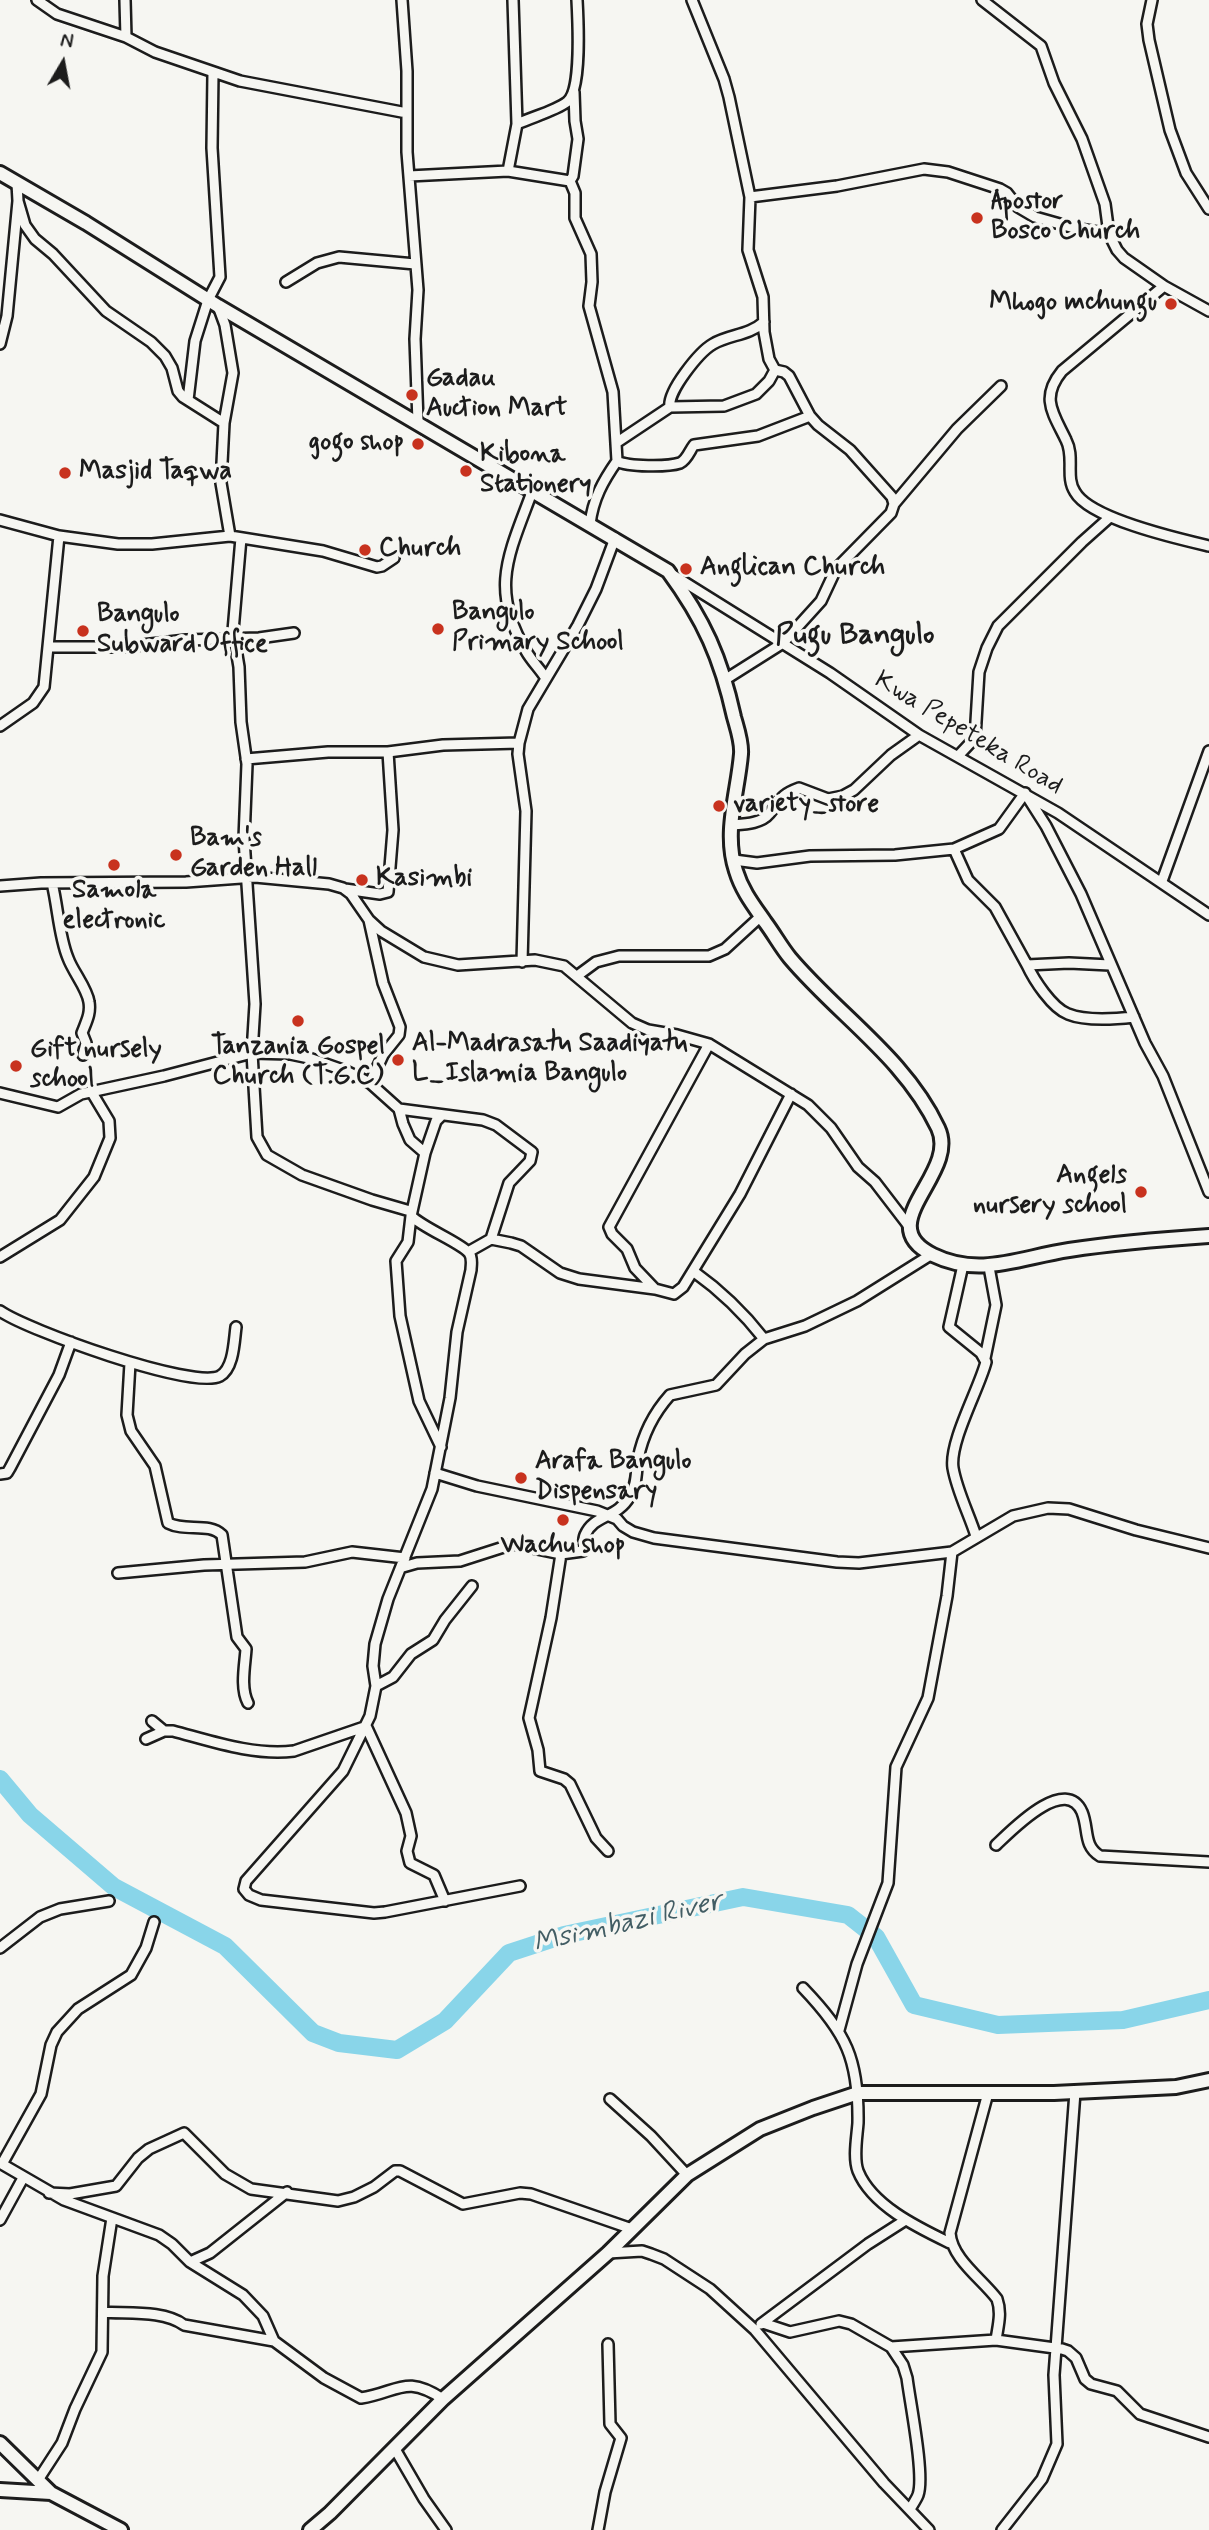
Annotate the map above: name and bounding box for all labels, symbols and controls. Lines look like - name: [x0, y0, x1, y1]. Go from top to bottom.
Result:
- north arrow: [28, 28, 98, 98]
- text: N: [58, 28, 75, 55]
- place label: Apostor Bosco Church: [991, 187, 1140, 248]
- marker: Apostor Bosco Church: [969, 210, 985, 226]
- place label: Mhogo mchungu: [989, 288, 1157, 320]
- marker: Mhogo mchungu: [1163, 296, 1179, 312]
- place label: Gadau Auction Mart: [426, 364, 567, 426]
- marker: Gadau Auction Mart: [404, 387, 420, 403]
- place label: gogo shop: [309, 428, 404, 460]
- marker: gogo shop: [410, 436, 426, 452]
- place label: Kibona Stationery: [480, 440, 591, 502]
- place label: Masjid Taqwa: [79, 457, 232, 489]
- marker: Kibona Stationery: [458, 463, 474, 479]
- marker: Masjid Taqwa: [57, 465, 73, 481]
- place label: Church: [379, 534, 461, 566]
- marker: Church: [357, 542, 373, 558]
- place label: Anglican Church: [700, 553, 885, 585]
- marker: Anglican Church: [678, 561, 694, 577]
- place label: Bangulo Primary School: [452, 598, 624, 660]
- place label: Bangulo Subward Office: [97, 600, 268, 662]
- district label: Pugu Bangulo: [775, 619, 935, 655]
- marker: Bangulo Primary School: [430, 621, 446, 637]
- marker: Bangulo Subward Office: [75, 623, 91, 639]
- street label: Kwa Pepeteka Road: [868, 665, 1068, 803]
- place label: variety_store: [733, 790, 879, 822]
- marker: variety_store: [711, 798, 727, 814]
- place label: Bam's Garden Hall: [190, 824, 317, 886]
- marker: Bam's Garden Hall: [168, 847, 184, 863]
- marker: Samola electronic: [106, 857, 122, 873]
- place label: Kasimbi: [376, 864, 472, 896]
- marker: Kasimbi: [354, 872, 370, 888]
- place label: Samola electronic: [63, 876, 165, 938]
- marker: Tanzania Gospel Church (T.G.C): [290, 1013, 306, 1029]
- place label: Al-Madrasatu Saadiyatu L_Islamia Bangulo: [412, 1029, 687, 1090]
- place label: Tanzania Gospel Church (T.G.C): [211, 1032, 385, 1094]
- place label: Gift nursely school: [30, 1035, 162, 1096]
- marker: Al-Madrasatu Saadiyatu L_Islamia Bangulo: [390, 1052, 406, 1068]
- marker: Gift nursely school: [8, 1058, 24, 1074]
- place label: Angels nursery school: [973, 1161, 1127, 1222]
- marker: Angels nursery school: [1133, 1184, 1149, 1200]
- place label: Arafa Bangulo Dispensary: [535, 1447, 692, 1508]
- marker: Arafa Bangulo Dispensary: [513, 1470, 529, 1486]
- marker: Wachu shop: [555, 1512, 571, 1528]
- place label: Wachu shop: [501, 1531, 625, 1563]
- water label: Msimbazi River: [531, 1886, 725, 1962]

